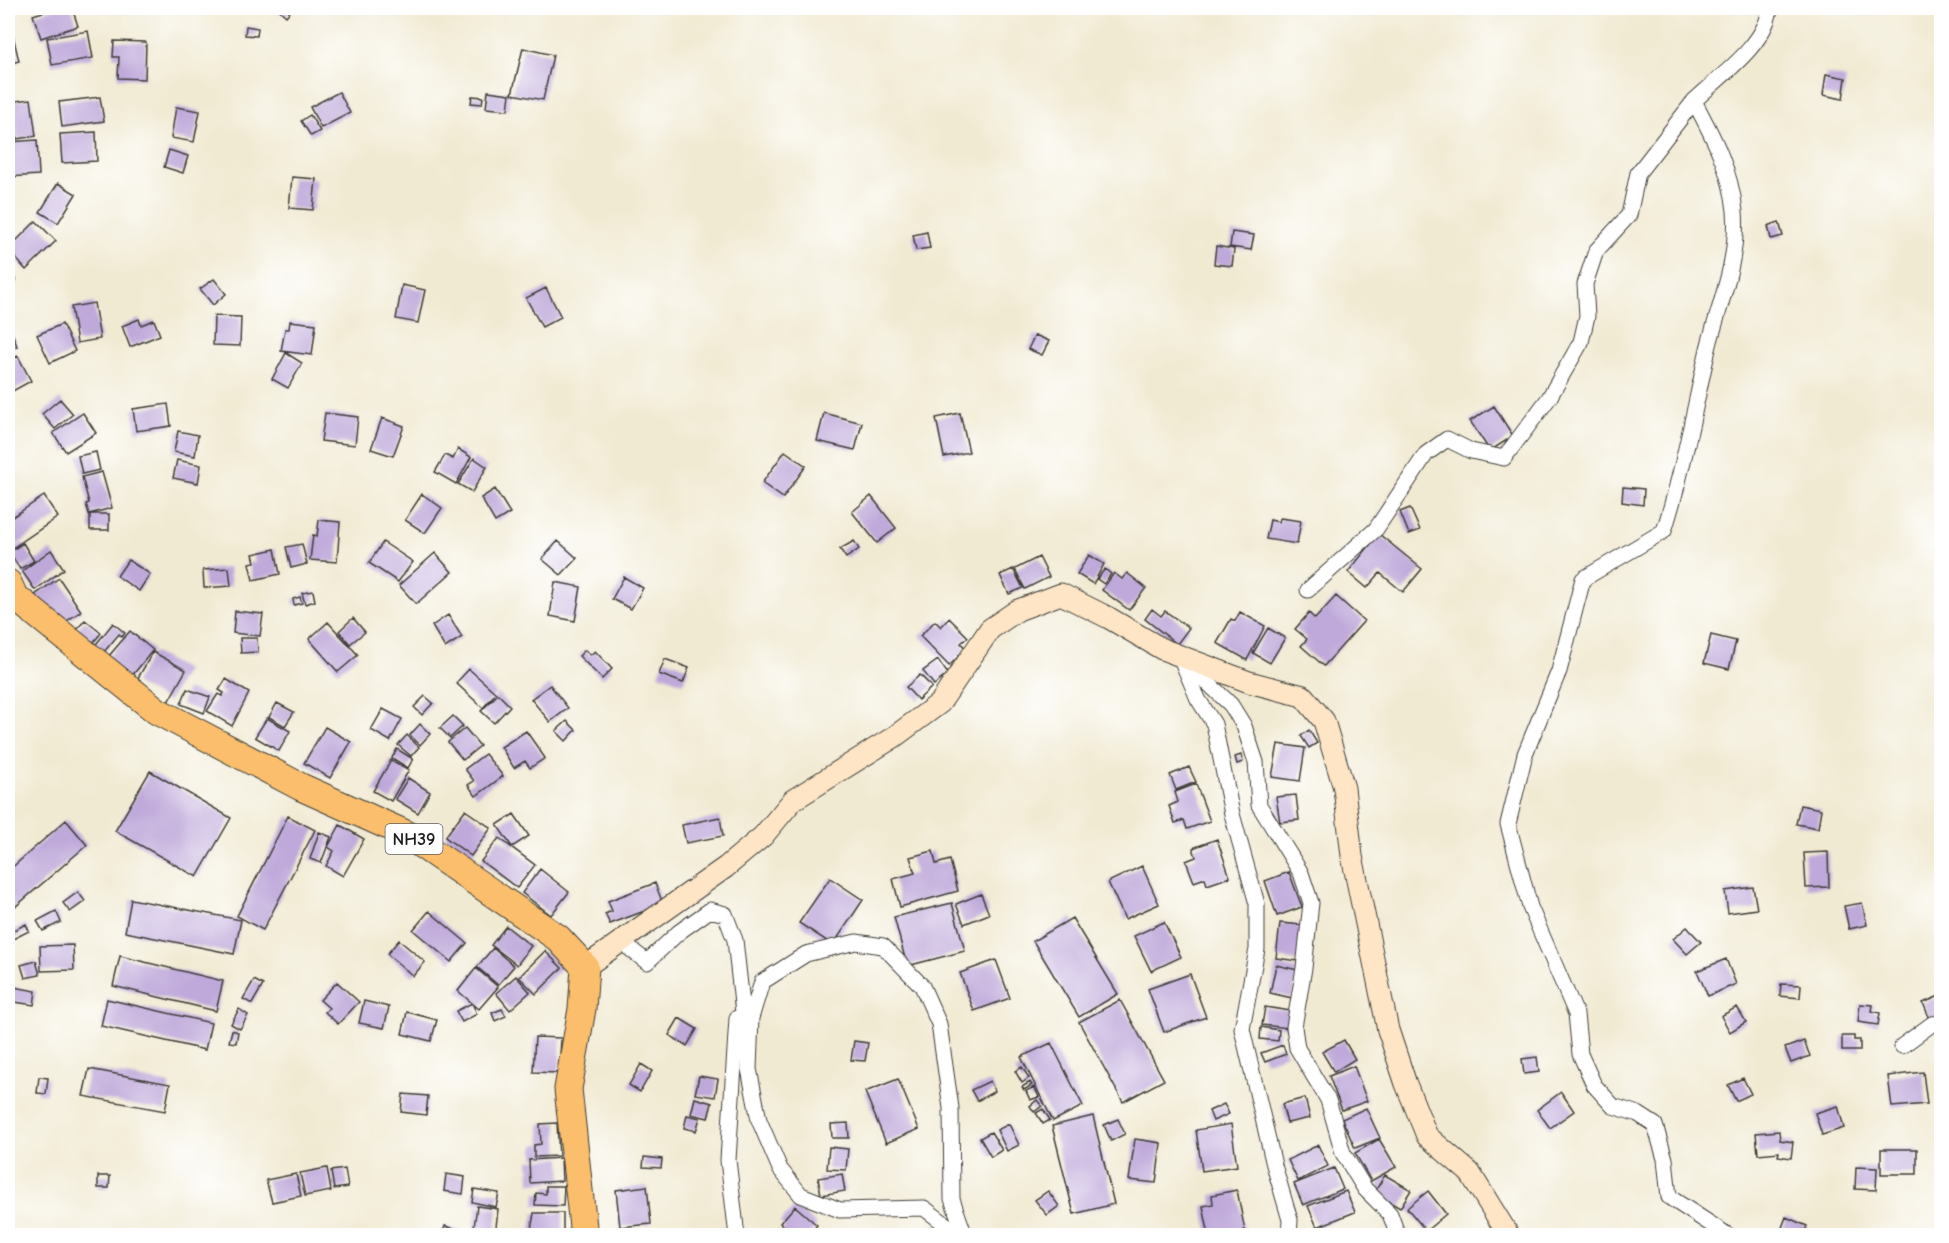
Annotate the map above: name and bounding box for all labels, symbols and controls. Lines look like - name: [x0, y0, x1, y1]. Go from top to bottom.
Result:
- road number: NH39: [386, 824, 442, 854]

